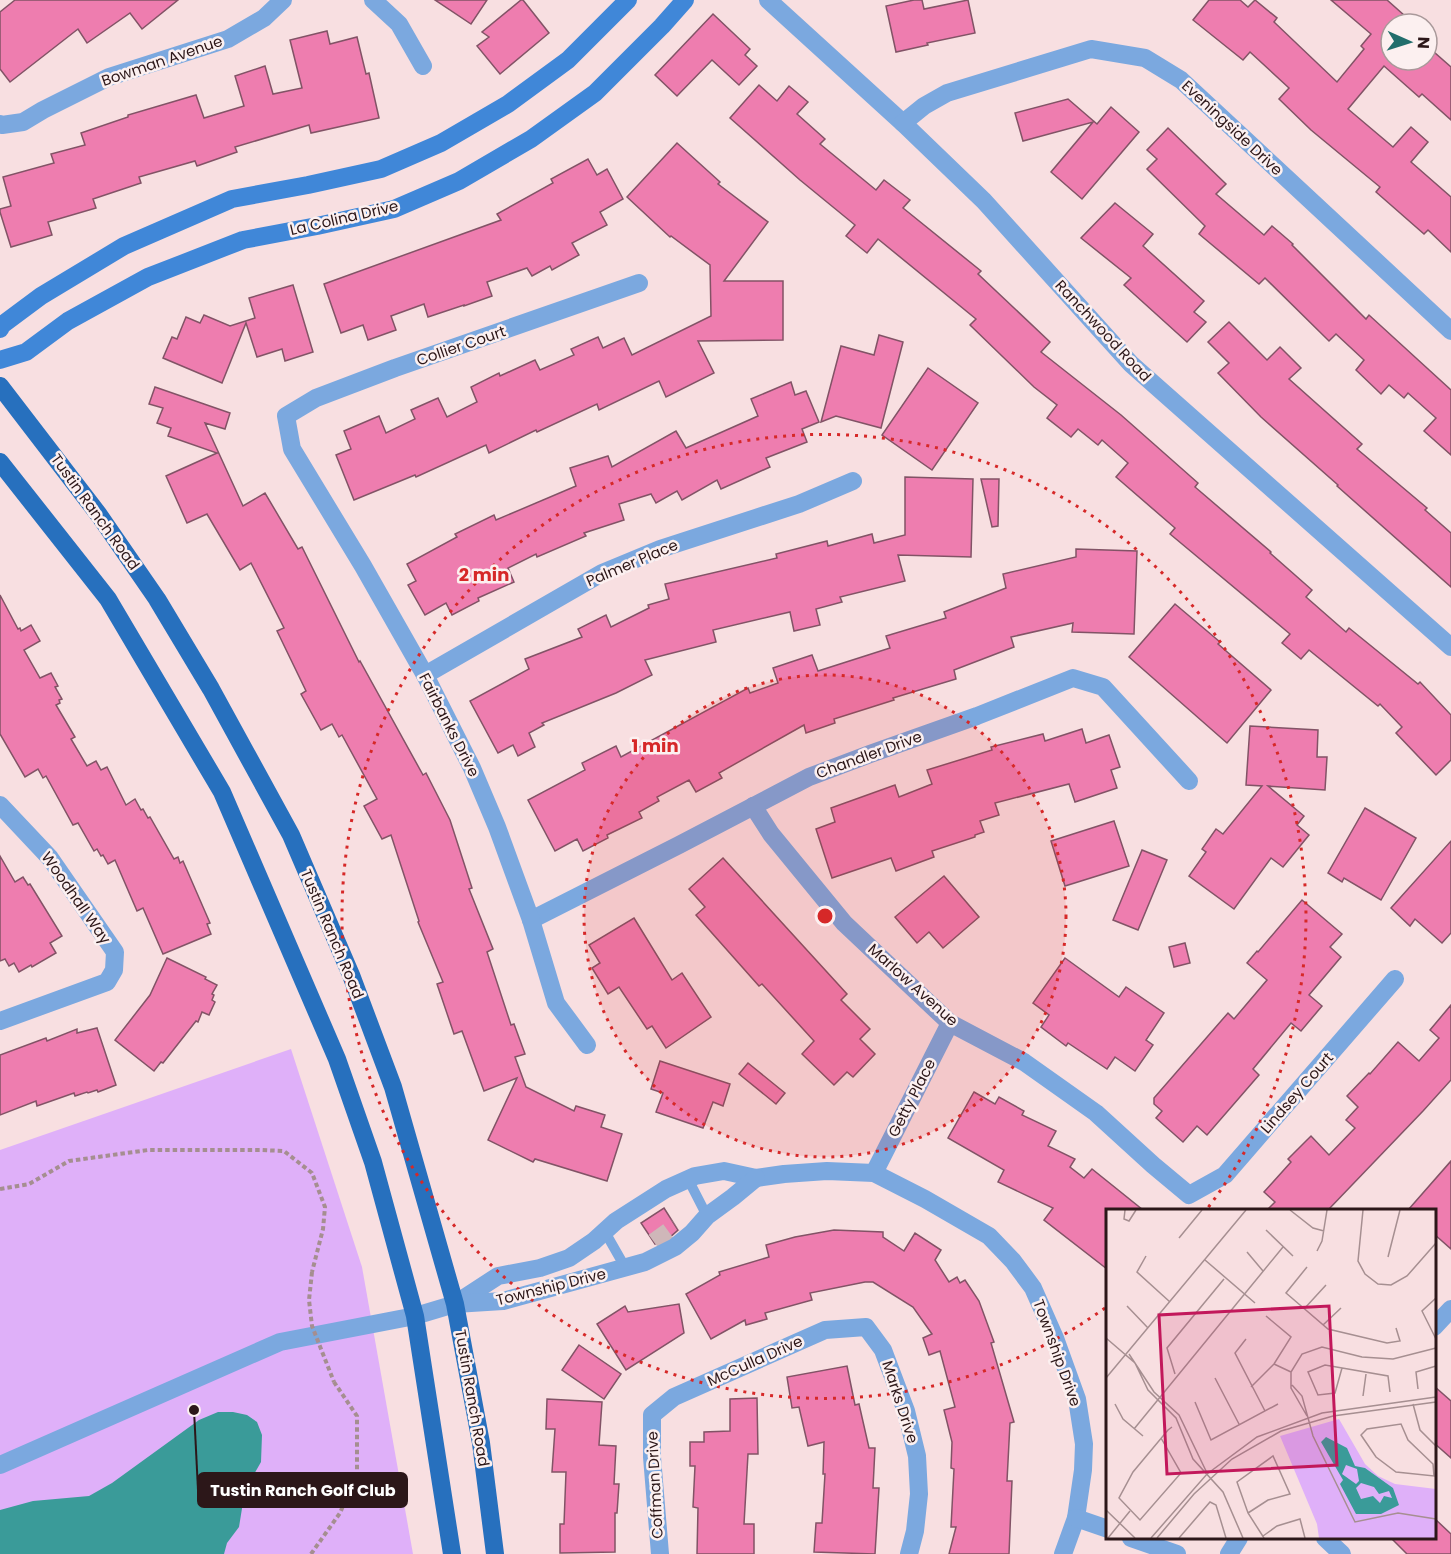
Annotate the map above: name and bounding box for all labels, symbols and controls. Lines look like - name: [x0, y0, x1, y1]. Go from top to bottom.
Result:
- north arrow: [1379, 12, 1439, 72]
- street label: Bowman Avenue: [99, 30, 225, 91]
- text: N: [1412, 36, 1435, 49]
- street label: Eveningside Drive: [1177, 75, 1287, 180]
- street label: La Colina Drive: [288, 195, 400, 240]
- street label: Ranchwood Road: [1051, 275, 1156, 386]
- street label: Collier Court: [413, 320, 508, 371]
- street label: Tustin Ranch Road: [46, 449, 145, 574]
- street label: Palmer Place: [583, 534, 681, 591]
- text: 2 min: [459, 562, 509, 587]
- street label: Fairbanks Drive: [414, 669, 485, 780]
- street label: Chandler Drive: [813, 726, 925, 783]
- text: 1 min: [631, 733, 679, 758]
- street label: Woodhall Way: [37, 847, 116, 949]
- street label: Tustin Ranch Road: [296, 866, 369, 1002]
- centre of rings: [815, 906, 835, 926]
- street label: Marlow Avenue: [864, 938, 963, 1031]
- street label: Lindsey Court: [1255, 1048, 1338, 1138]
- street label: Getty Place: [883, 1055, 940, 1141]
- inset map: [1106, 1209, 1436, 1539]
- street label: Township Drive: [494, 1263, 608, 1310]
- street label: Township Drive: [1028, 1296, 1087, 1409]
- street label: Tustin Ranch Road: [450, 1328, 495, 1468]
- street label: McCulla Drive: [704, 1330, 806, 1391]
- street label: Marks Drive: [877, 1358, 924, 1446]
- street label: Coffman Drive: [641, 1431, 668, 1539]
- callout: Tustin Ranch Golf Club: [198, 1473, 407, 1507]
- text: Tustin Ranch Golf Club: [210, 1479, 396, 1502]

